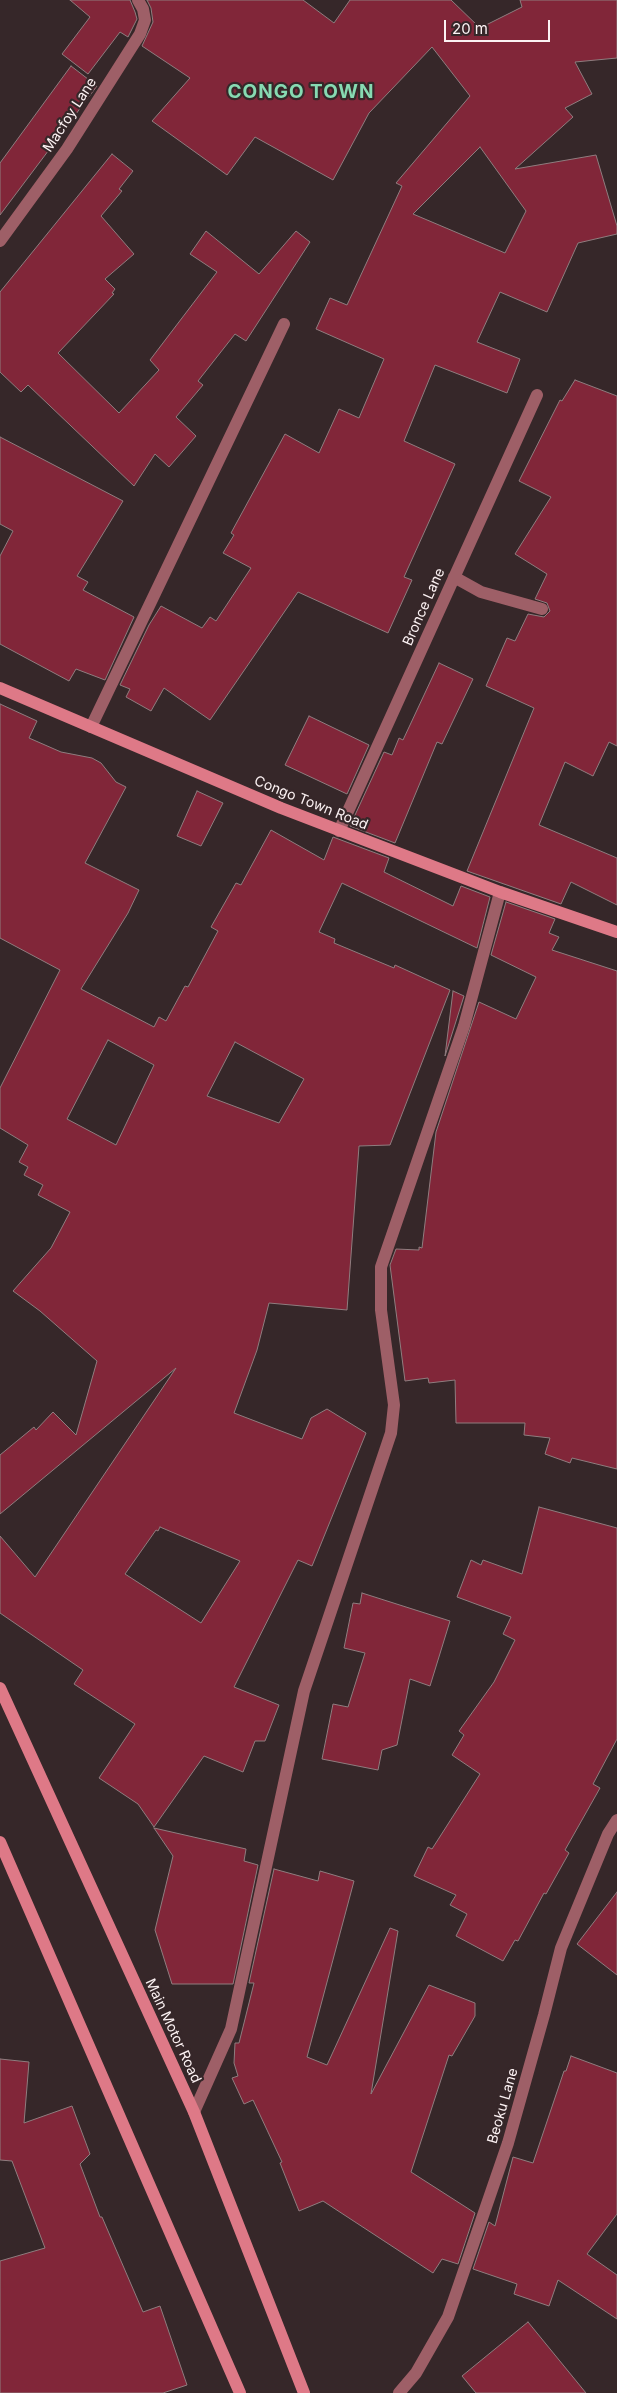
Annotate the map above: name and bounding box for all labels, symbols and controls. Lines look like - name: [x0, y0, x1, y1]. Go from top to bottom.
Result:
- scale bar: [447, 10, 553, 42]
- text: 20 m: [452, 19, 488, 38]
- street label: Macfoy Lane: [40, 75, 100, 155]
- district label: CONGO TOWN: [226, 81, 376, 103]
- street label: Bronce Lane: [399, 566, 449, 648]
- street label: Congo Town Road: [252, 772, 370, 834]
- street label: Main Motor Road: [142, 1976, 204, 2086]
- street label: Beoku Lane: [484, 2066, 522, 2146]

